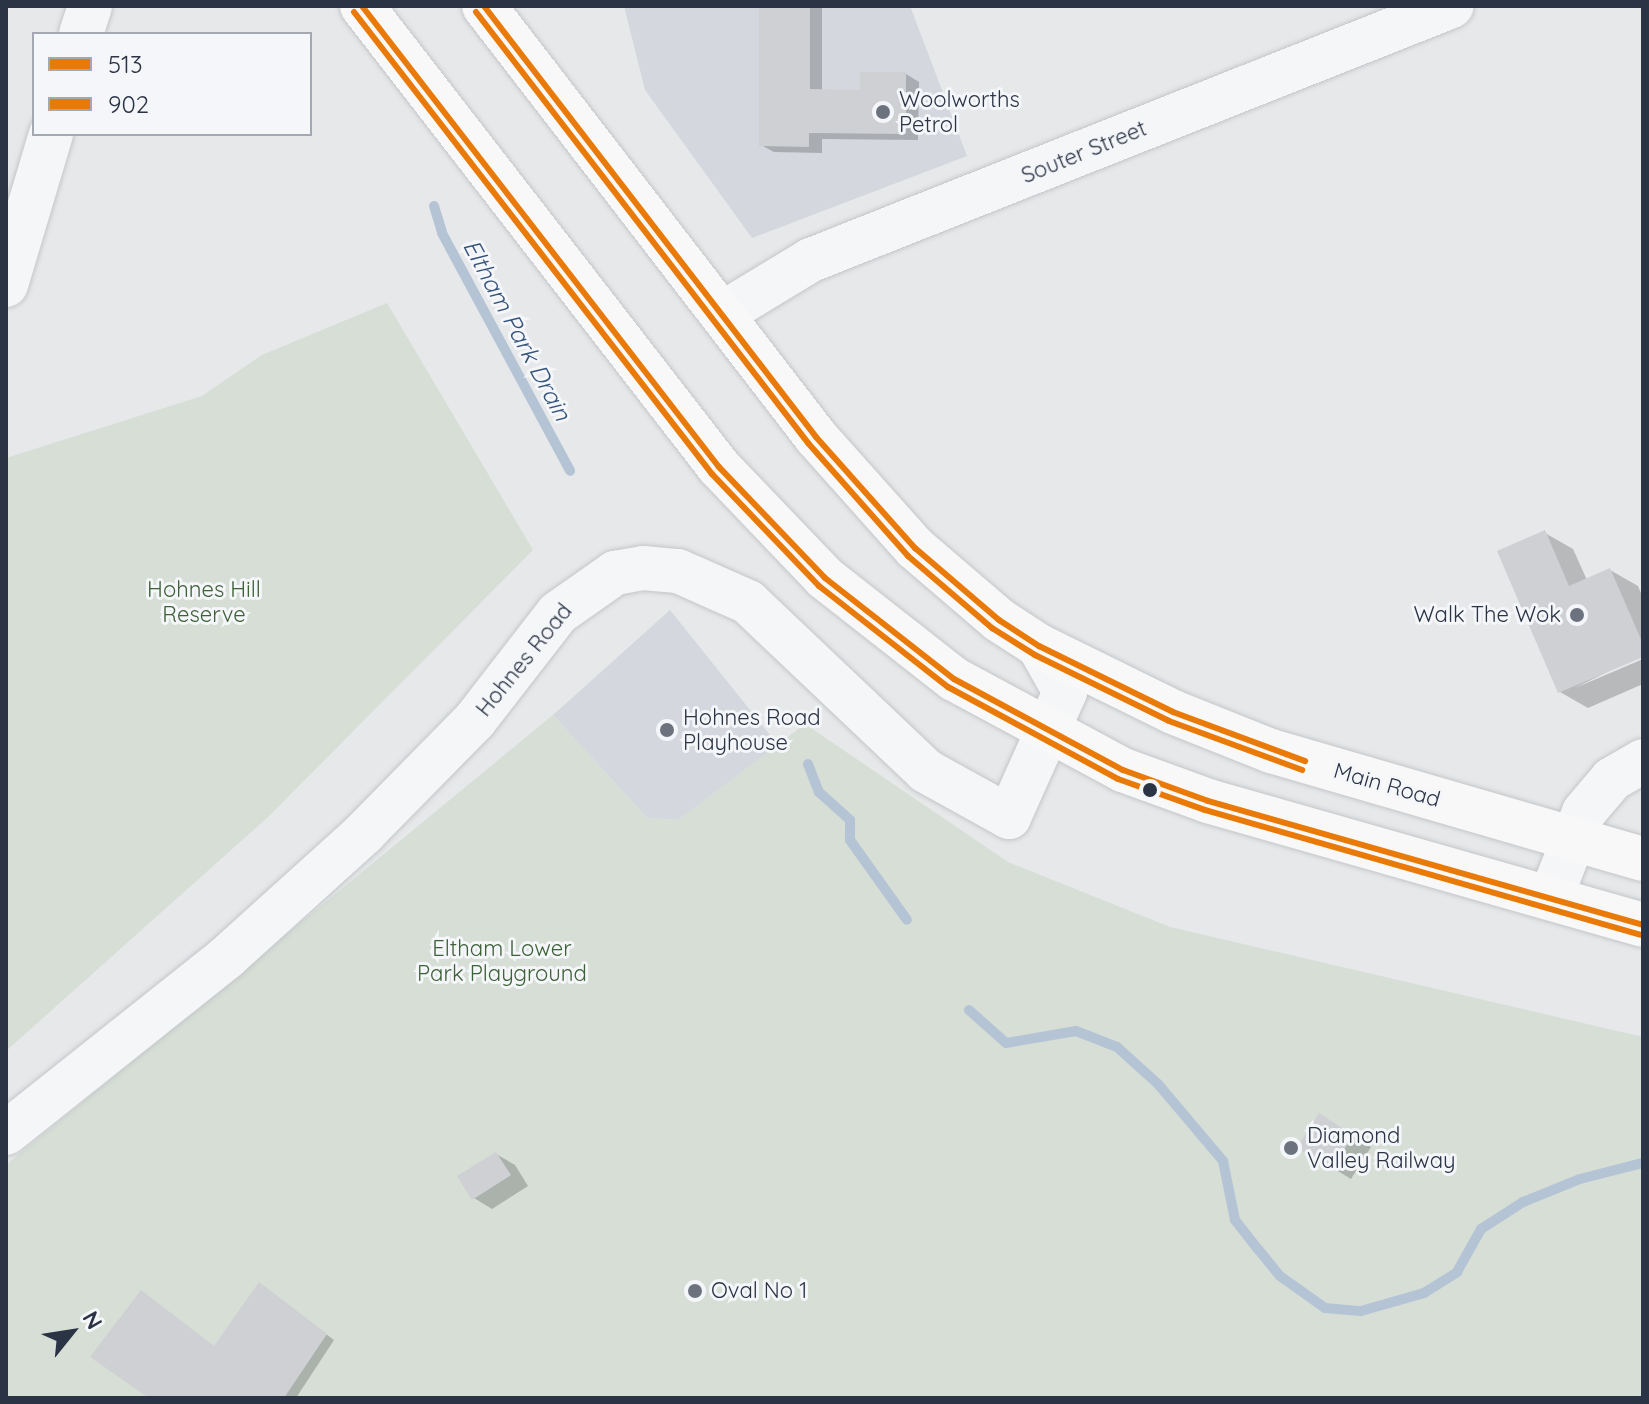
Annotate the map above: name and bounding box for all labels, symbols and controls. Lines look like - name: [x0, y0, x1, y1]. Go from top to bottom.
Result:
- legend: [32, 32, 312, 136]
- text: 513: [108, 49, 143, 79]
- place label: Woolworths Petrol: [899, 86, 1020, 138]
- text: 902: [108, 89, 149, 119]
- marker: Woolworths Petrol: [874, 103, 892, 121]
- street label: Souter Street: [1018, 115, 1150, 189]
- water label: Eltham Park Drain: [457, 235, 577, 425]
- park label: Hohnes Hill Reserve: [147, 576, 261, 628]
- street label: Hohnes Road: [470, 598, 578, 722]
- place label: Walk The Wok: [1414, 602, 1561, 628]
- marker: Walk The Wok: [1568, 606, 1586, 624]
- place label: Hohnes Road Playhouse: [683, 704, 821, 756]
- marker: Hohnes Road Playhouse: [658, 721, 676, 739]
- street label: Main Road: [1331, 757, 1443, 813]
- unlabelled marker: [1142, 782, 1158, 798]
- park label: Eltham Lower Park Playground: [417, 935, 587, 986]
- place label: Diamond Valley Railway: [1307, 1122, 1455, 1174]
- marker: Diamond Valley Railway: [1282, 1139, 1300, 1157]
- place label: Oval No 1: [711, 1278, 807, 1304]
- marker: Oval No 1: [686, 1282, 704, 1300]
- north arrow: [32, 1292, 112, 1372]
- text: N: [77, 1306, 109, 1334]

